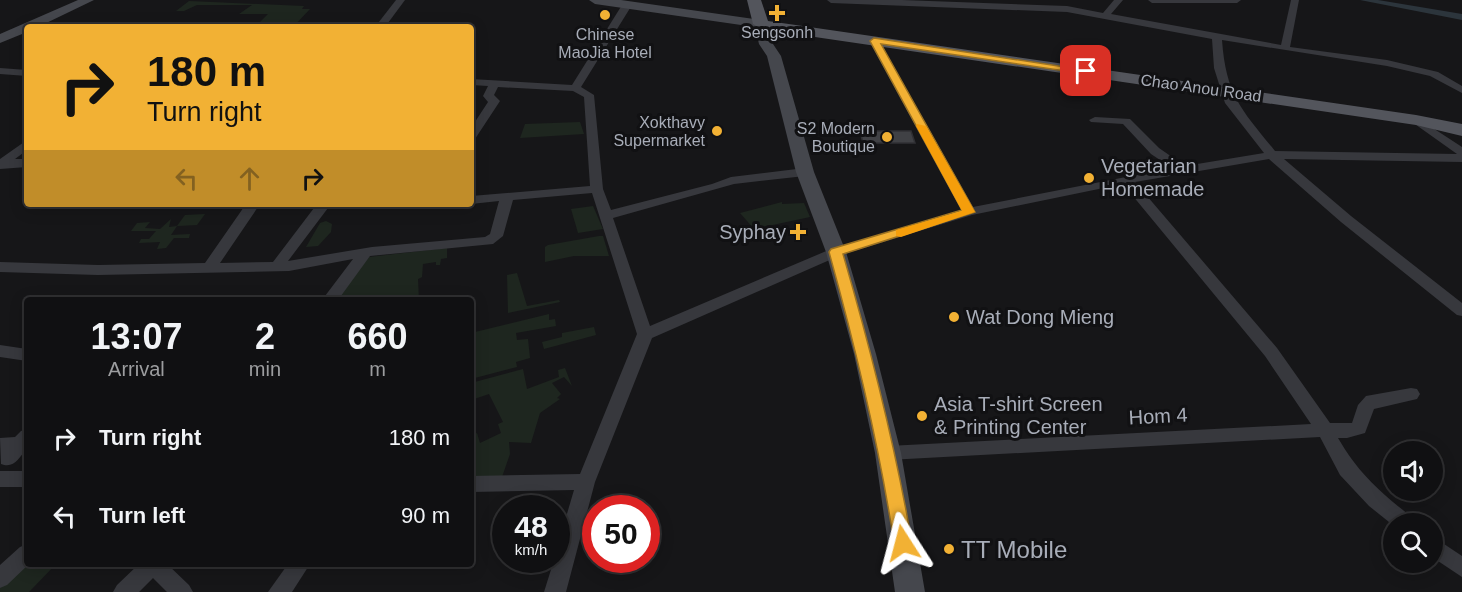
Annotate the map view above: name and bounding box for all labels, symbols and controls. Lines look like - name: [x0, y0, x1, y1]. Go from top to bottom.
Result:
- marker: Sengsonh: [770, 6, 784, 20]
- marker: Chinese MaoJia Hotel: [598, 8, 612, 22]
- place label: Sengsonh: [741, 24, 813, 41]
- place label: Chinese MaoJia Hotel: [558, 26, 652, 61]
- pin: [1060, 45, 1111, 96]
- icon: right: [48, 48, 126, 126]
- text: 180 m: [147, 48, 266, 95]
- icon: arrive: [1069, 54, 1102, 87]
- street label: Chao Anou Road: [1139, 71, 1263, 105]
- text: Turn right: [147, 97, 262, 127]
- place label: Xokthavy Supermarket: [613, 114, 706, 149]
- place label: S2 Modern Boutique: [797, 120, 875, 155]
- marker: Xokthavy Supermarket: [710, 124, 724, 138]
- marker: S2 Modern Boutique: [880, 130, 894, 144]
- place label: Vegetarian Homemade: [1101, 155, 1204, 200]
- icon: left: [170, 162, 203, 195]
- icon: ahead: [233, 162, 266, 195]
- icon: right: [296, 162, 329, 195]
- marker: Vegetarian Homemade: [1082, 171, 1096, 185]
- place label: Syphay: [719, 221, 786, 243]
- marker: Syphay: [791, 225, 805, 239]
- place label: Wat Dong Mieng: [966, 306, 1114, 328]
- marker: Wat Dong Mieng: [947, 310, 961, 324]
- text: 13:07: [90, 316, 182, 357]
- text: 2: [255, 316, 275, 357]
- text: 660: [347, 316, 408, 357]
- text: Arrival: [108, 358, 165, 380]
- text: min: [249, 358, 281, 380]
- text: m: [369, 358, 386, 380]
- place label: Asia T-shirt Screen & Printing Center: [934, 393, 1103, 438]
- street label: Hom 4: [1128, 403, 1188, 429]
- marker: Asia T-shirt Screen & Printing Center: [915, 409, 929, 423]
- icon: right: [48, 422, 81, 455]
- text: Turn right: [99, 425, 201, 450]
- text: 180 m: [389, 425, 450, 450]
- map controls: [1383, 441, 1443, 573]
- button: sound: [1383, 441, 1443, 501]
- speed limit sign: 50: [582, 495, 660, 573]
- icon: left: [48, 500, 81, 533]
- text: Turn left: [99, 503, 185, 528]
- text: 90 m: [401, 503, 450, 528]
- text: 48: [514, 510, 548, 543]
- position arrow: [871, 511, 935, 575]
- button: search: [1383, 513, 1443, 573]
- place label: TT Mobile: [961, 536, 1067, 563]
- text: km/h: [515, 541, 547, 558]
- marker: TT Mobile: [942, 542, 956, 556]

